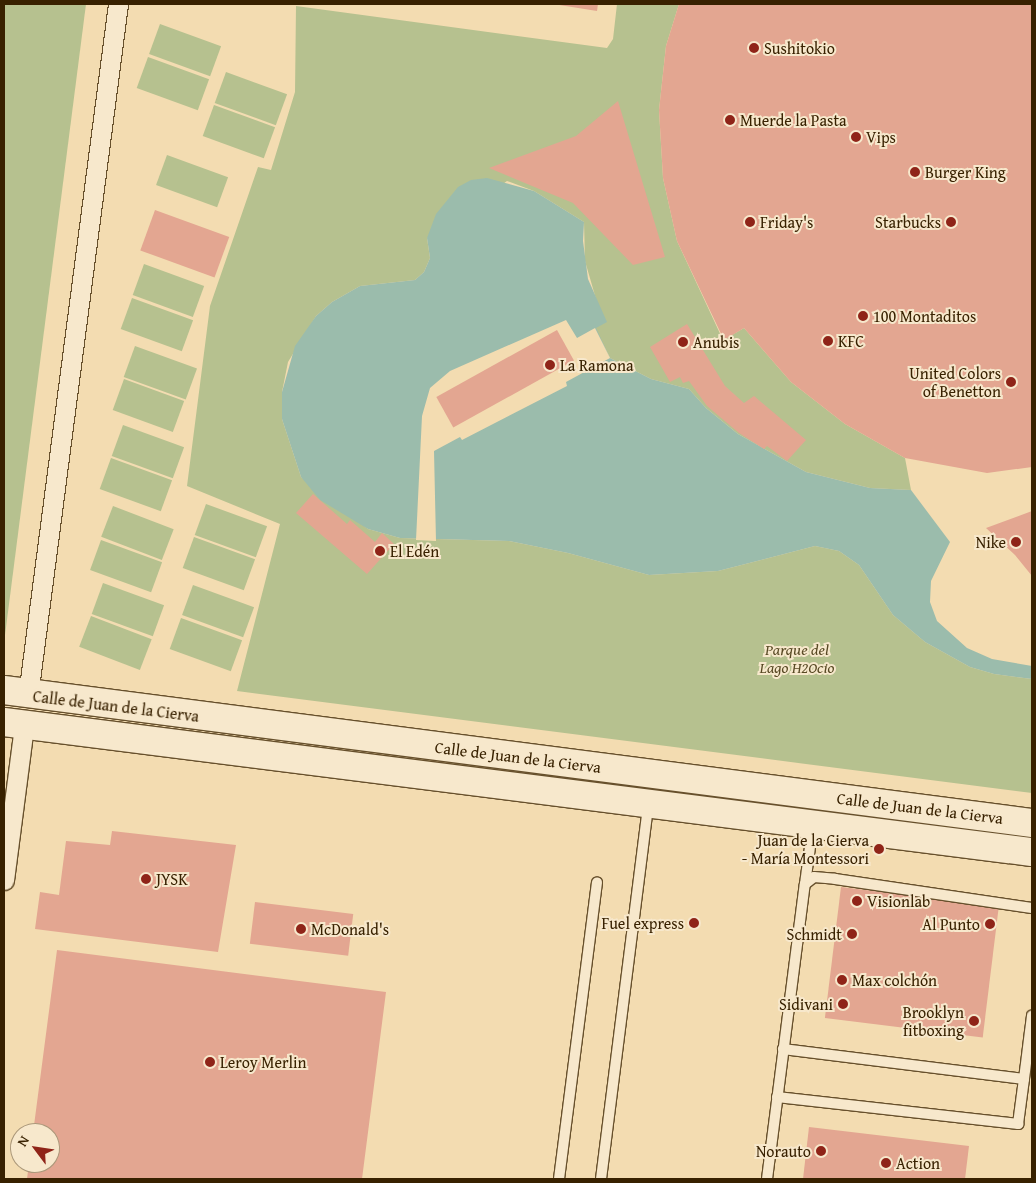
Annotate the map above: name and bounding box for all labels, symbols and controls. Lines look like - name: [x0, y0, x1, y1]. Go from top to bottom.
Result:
- place label: Sushitokio: [764, 38, 835, 58]
- marker: Sushitokio: [748, 42, 760, 54]
- place label: Muerde la Pasta: [740, 110, 847, 130]
- marker: Muerde la Pasta: [724, 114, 736, 126]
- place label: Vips: [866, 127, 896, 147]
- marker: Vips: [850, 131, 862, 143]
- place label: Burger King: [925, 162, 1006, 182]
- marker: Burger King: [909, 166, 921, 178]
- place label: Friday's: [760, 212, 813, 232]
- place label: Starbucks: [875, 212, 941, 232]
- marker: Friday's: [744, 216, 756, 228]
- marker: Starbucks: [945, 216, 957, 228]
- place label: 100 Montaditos: [873, 306, 976, 326]
- marker: 100 Montaditos: [857, 310, 869, 322]
- place label: KFC: [838, 331, 864, 351]
- place label: Anubis: [693, 332, 739, 352]
- marker: KFC: [822, 335, 834, 347]
- marker: Anubis: [677, 336, 689, 348]
- place label: La Ramona: [560, 355, 633, 375]
- marker: La Ramona: [544, 359, 556, 371]
- place label: United Colors of Benetton: [909, 363, 1001, 401]
- marker: United Colors of Benetton: [1005, 376, 1017, 388]
- place label: Nike: [976, 532, 1006, 552]
- marker: Nike: [1010, 536, 1022, 548]
- place label: El Edén: [390, 541, 439, 561]
- marker: El Edén: [374, 545, 386, 557]
- park label: Parque del Lago H2Ocio: [760, 639, 834, 677]
- street label: Calle de Juan de la Cierva: [32, 686, 200, 726]
- street label: Calle de Juan de la Cierva: [434, 737, 602, 777]
- street label: Calle de Juan de la Cierva: [836, 788, 1004, 828]
- place label: Juan de la Cierva - María Montessori: [742, 830, 869, 868]
- marker: Juan de la Cierva - María Montessori: [873, 843, 885, 855]
- place label: JYSK: [156, 869, 188, 889]
- marker: JYSK: [140, 873, 152, 885]
- place label: Visionlab: [867, 891, 930, 911]
- marker: Visionlab: [851, 895, 863, 907]
- place label: Fuel express: [601, 913, 684, 933]
- place label: Al Punto: [922, 914, 980, 934]
- marker: Fuel express: [688, 917, 700, 929]
- marker: Al Punto: [984, 918, 996, 930]
- place label: McDonald's: [311, 919, 389, 939]
- marker: McDonald's: [295, 923, 307, 935]
- place label: Schmidt: [787, 924, 842, 944]
- marker: Schmidt: [846, 928, 858, 940]
- place label: Max colchón: [852, 970, 937, 990]
- marker: Max colchón: [836, 974, 848, 986]
- place label: Sidivani: [779, 994, 833, 1014]
- marker: Sidivani: [837, 998, 849, 1010]
- place label: Brooklyn fitboxing: [903, 1002, 964, 1040]
- marker: Brooklyn fitboxing: [968, 1015, 980, 1027]
- place label: Leroy Merlin: [220, 1052, 306, 1072]
- marker: Leroy Merlin: [204, 1056, 216, 1068]
- north arrow: [10, 1123, 60, 1173]
- text: N: [12, 1132, 34, 1150]
- place label: Norauto: [756, 1141, 811, 1161]
- marker: Norauto: [815, 1145, 827, 1157]
- place label: Action: [896, 1153, 940, 1173]
- marker: Action: [880, 1157, 892, 1169]

